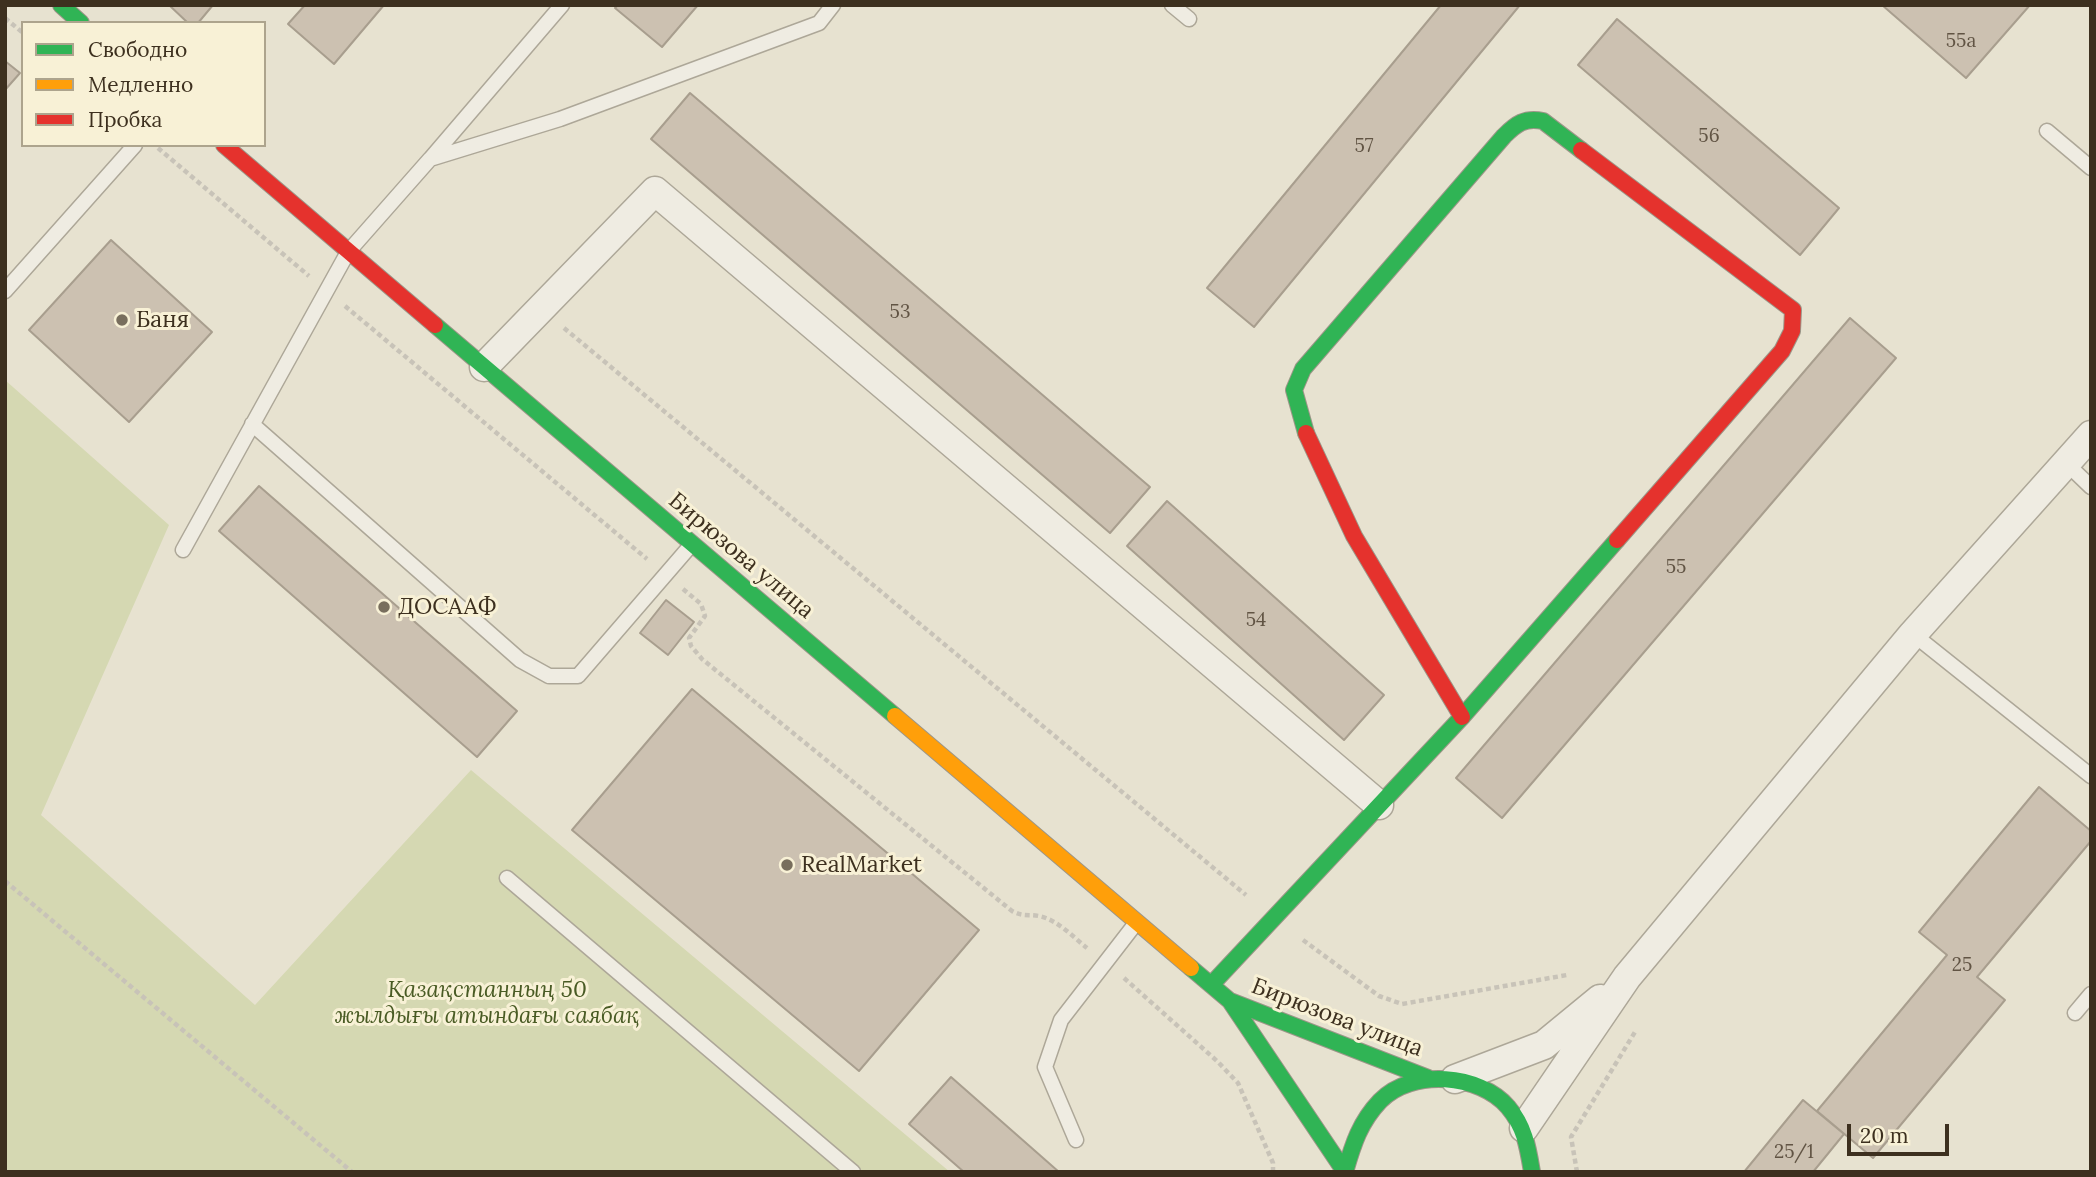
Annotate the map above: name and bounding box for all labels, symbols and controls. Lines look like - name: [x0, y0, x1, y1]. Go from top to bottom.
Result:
- legend: [21, 21, 266, 147]
- house number: 55а: [1946, 31, 1976, 53]
- text: Свободно: [88, 36, 187, 63]
- text: Медленно: [88, 71, 193, 98]
- text: Пробка: [88, 106, 162, 133]
- house number: 56: [1698, 126, 1720, 148]
- house number: 57: [1354, 136, 1374, 158]
- house number: 53: [890, 302, 910, 324]
- place label: Баня: [136, 306, 189, 334]
- marker: Баня: [114, 312, 130, 328]
- street label: Бирюзова улица: [663, 487, 819, 625]
- house number: 55: [1666, 557, 1686, 579]
- place label: ДОСААФ: [398, 593, 497, 621]
- marker: ДОСААФ: [376, 599, 392, 615]
- house number: 54: [1246, 610, 1266, 632]
- place label: RealMarket: [801, 851, 922, 879]
- marker: RealMarket: [779, 857, 795, 873]
- house number: 25: [1952, 955, 1972, 977]
- street label: Бирюзова улица: [1247, 973, 1427, 1063]
- park label: Қазақстанның 50 жылдығы атындағы саябақ: [334, 976, 640, 1030]
- scale bar: [1851, 1110, 1952, 1154]
- text: 20 m: [1860, 1122, 1909, 1149]
- house number: 25/1: [1774, 1142, 1814, 1164]

